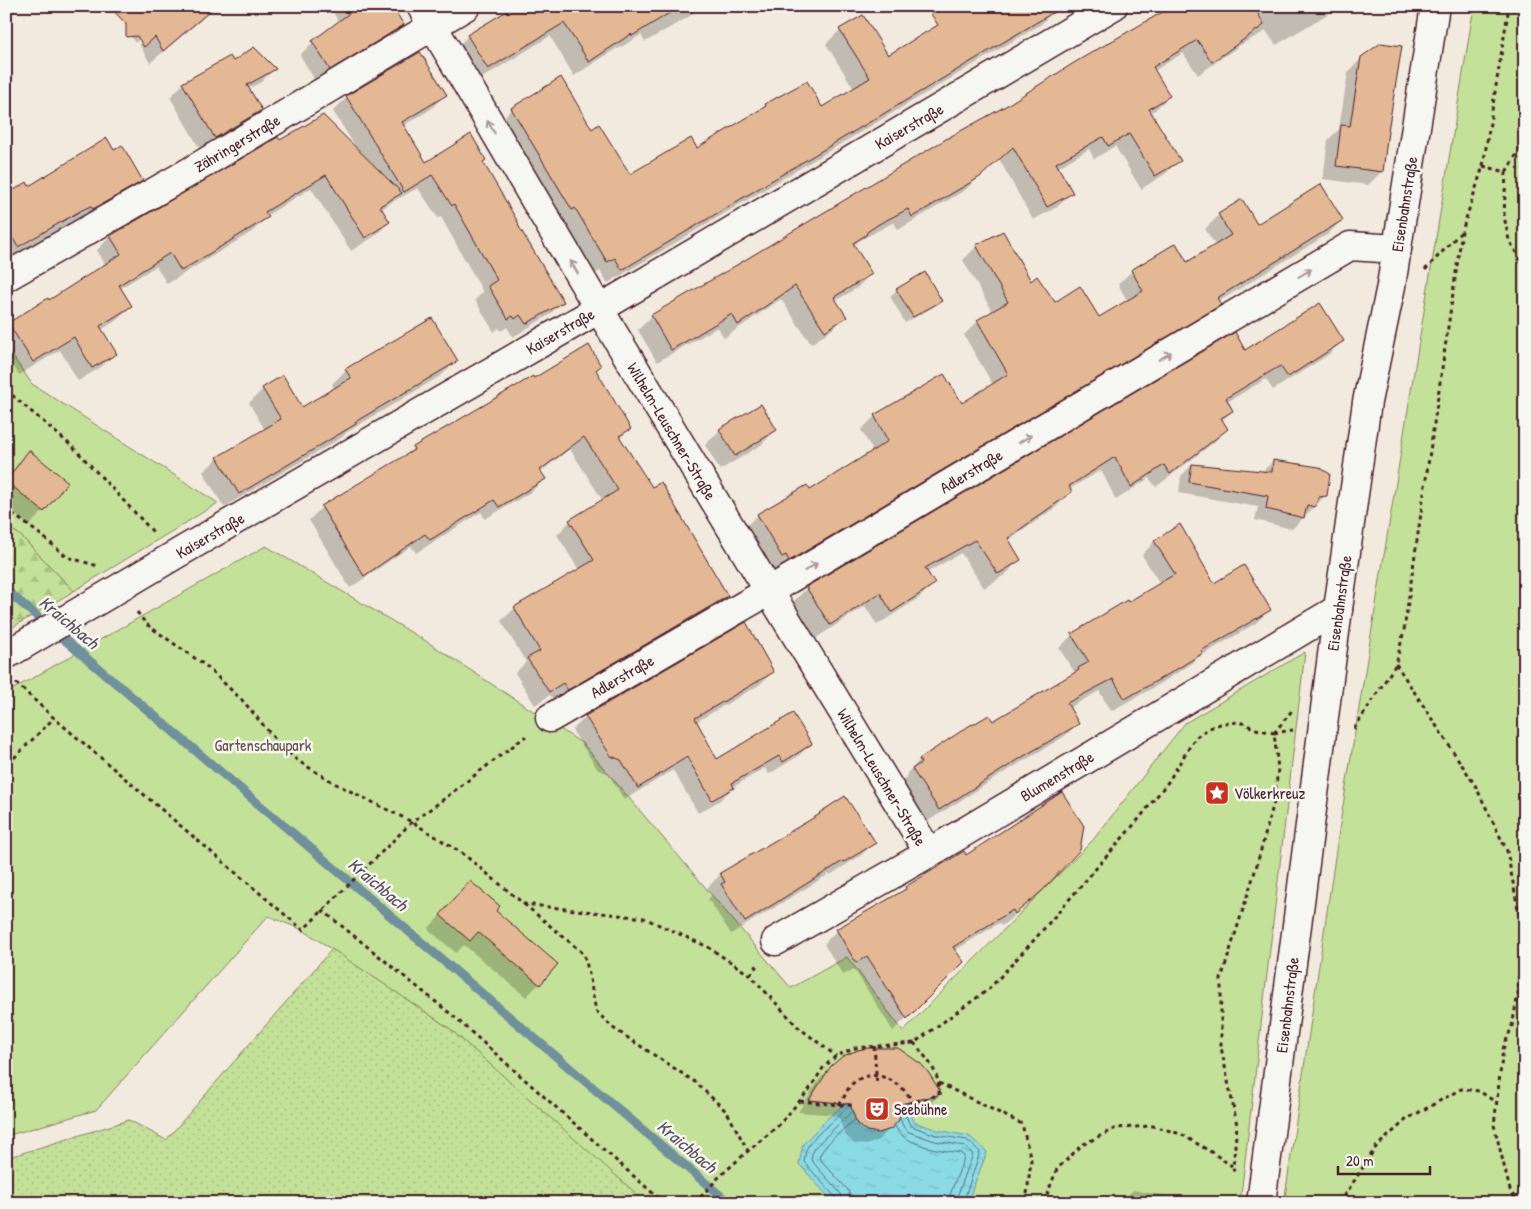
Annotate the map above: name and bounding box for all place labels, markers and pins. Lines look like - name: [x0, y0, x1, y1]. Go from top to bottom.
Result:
- place icon: Völkerkreuz: [1204, 780, 1230, 806]
- place label: Völkerkreuz: [1234, 782, 1305, 804]
- theatre icon: Seebühne: [864, 1096, 890, 1122]
- place label: Seebühne: [894, 1098, 948, 1120]

